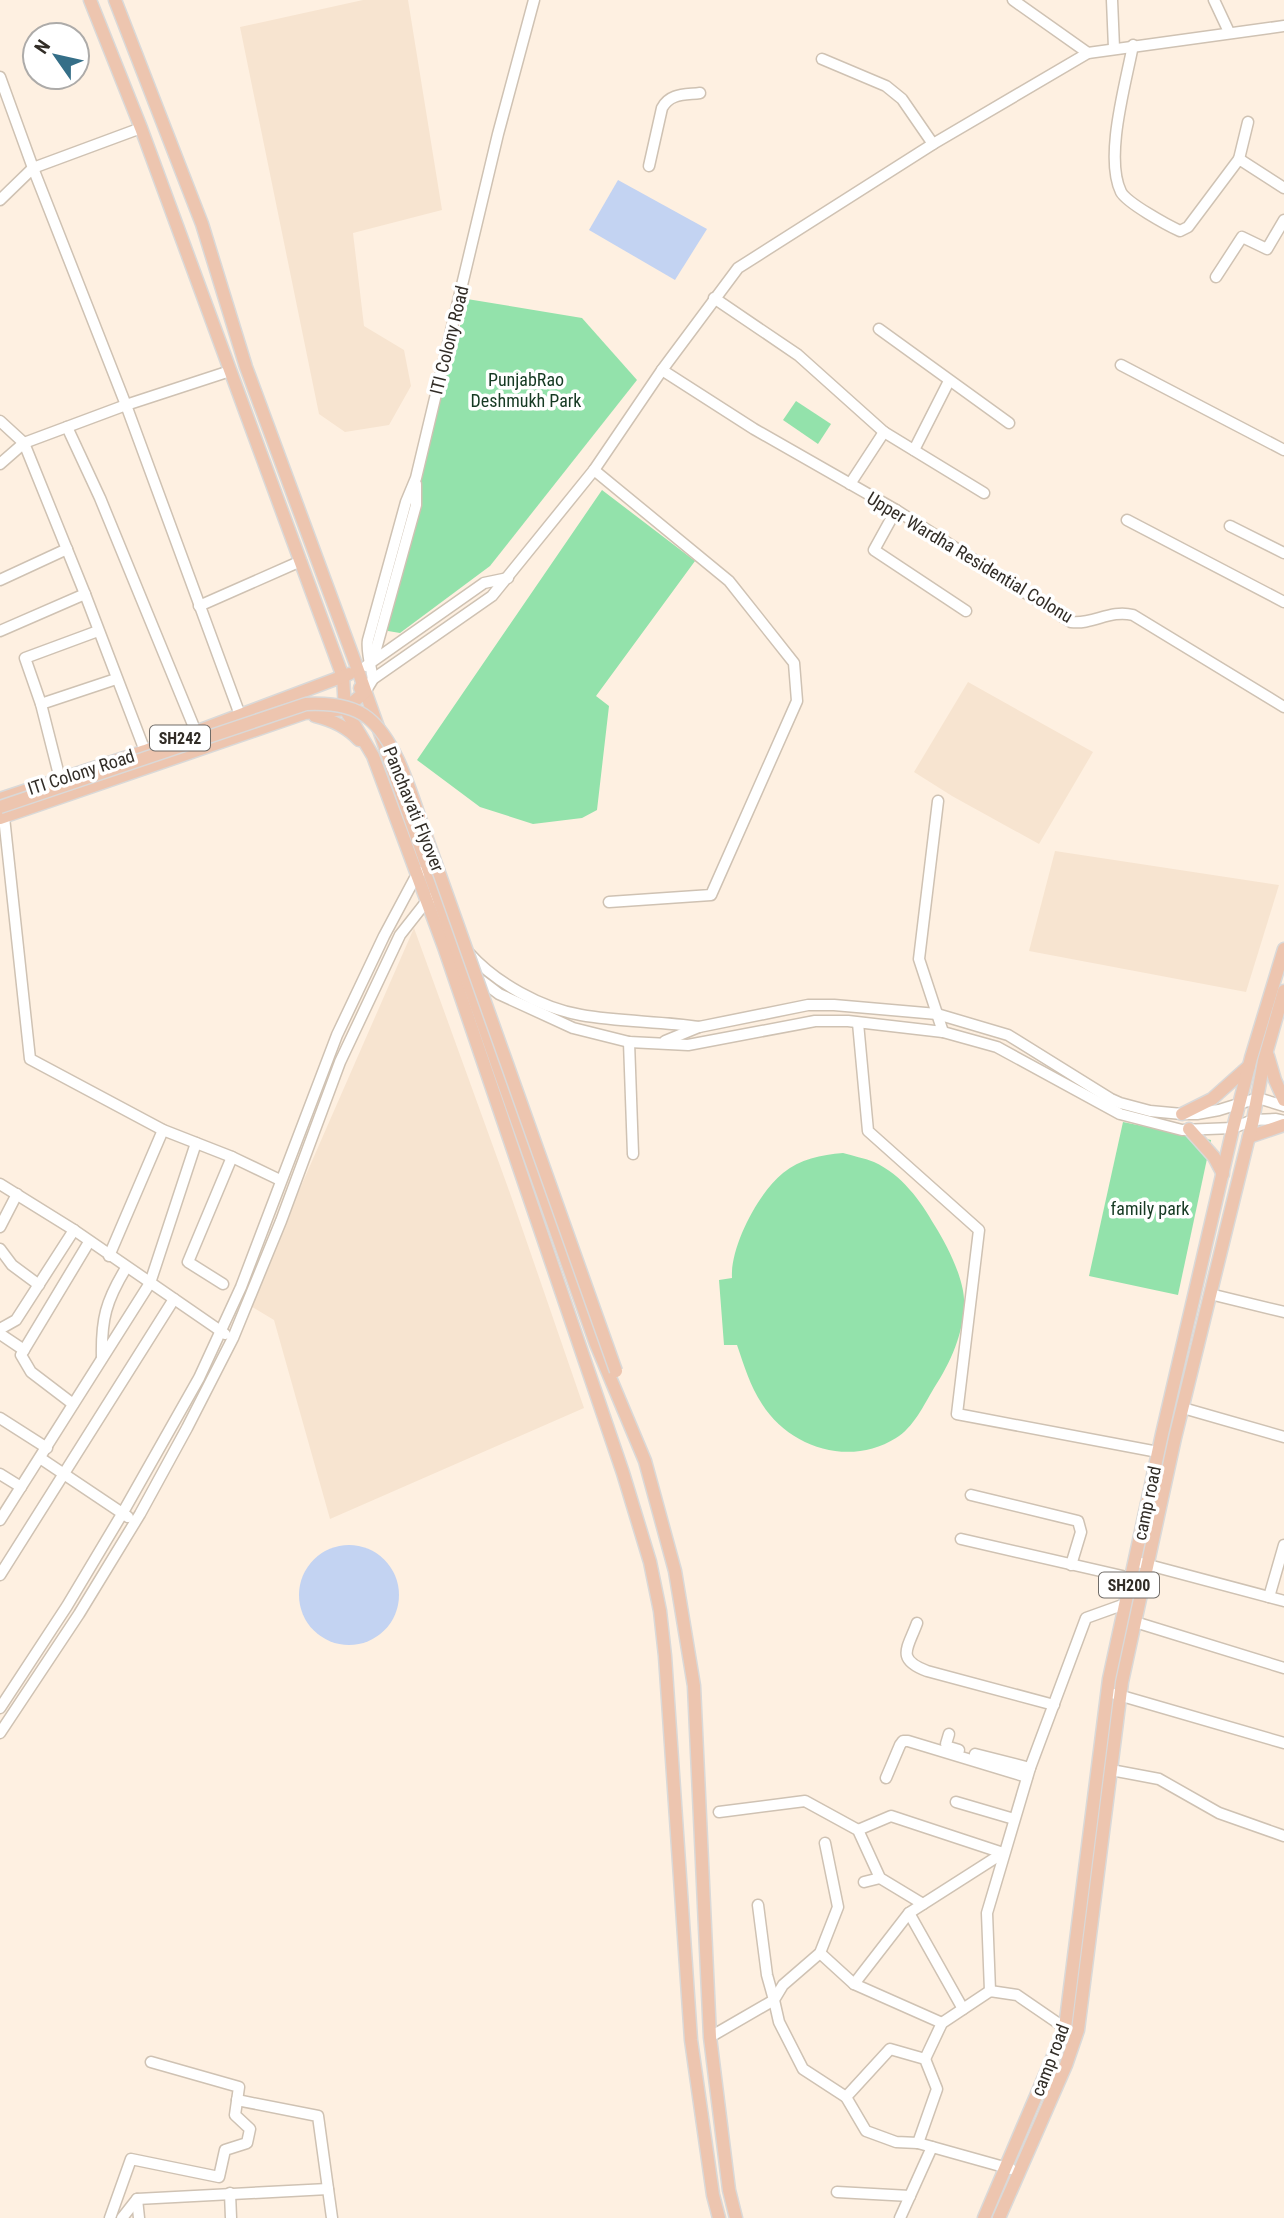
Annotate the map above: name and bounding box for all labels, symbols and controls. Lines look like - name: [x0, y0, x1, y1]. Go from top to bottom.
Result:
- north arrow: [21, 21, 91, 91]
- text: N: [30, 36, 55, 58]
- street label: ITI Colony Road: [425, 284, 473, 396]
- park label: PunjabRao Deshmukh Park: [471, 369, 581, 411]
- street label: Upper Wardha Residential Colonu: [863, 487, 1077, 627]
- road number: SH242: [150, 726, 210, 750]
- street label: Panchavati Flyover: [379, 743, 449, 875]
- street label: ITI Colony Road: [25, 745, 137, 799]
- park label: family park: [1111, 1198, 1189, 1219]
- street label: camp road: [1129, 1464, 1165, 1542]
- road number: SH200: [1099, 1572, 1159, 1597]
- street label: camp road: [1027, 2021, 1073, 2099]

